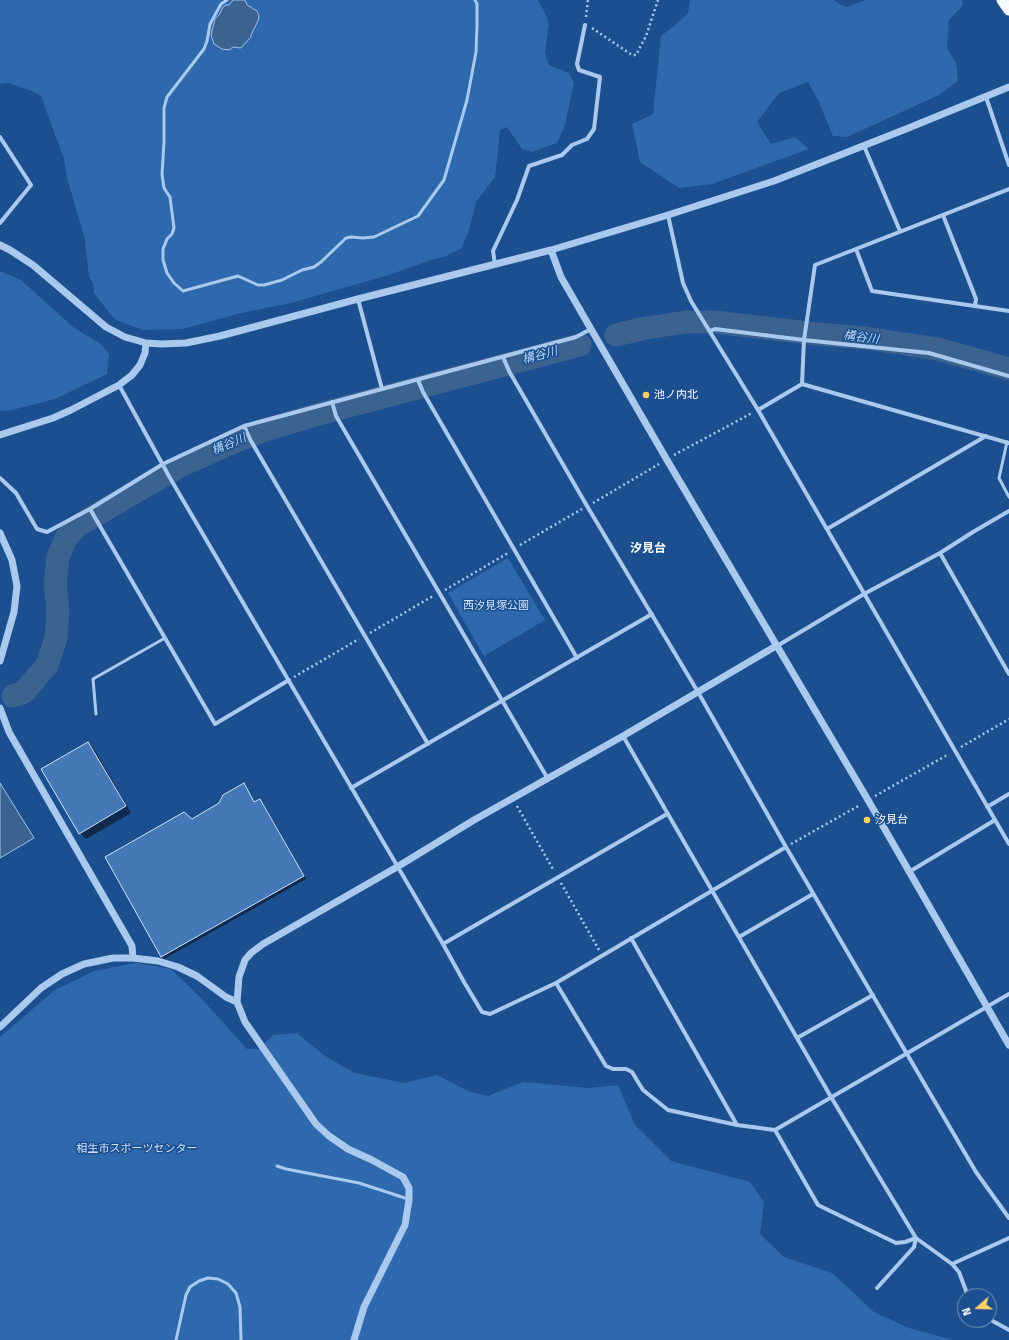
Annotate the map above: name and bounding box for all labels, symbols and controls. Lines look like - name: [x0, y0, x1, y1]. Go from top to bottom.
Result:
- water label: 構谷川: [842, 329, 880, 347]
- water label: 構谷川: [521, 344, 559, 368]
- place label: 池ノ内北: [654, 388, 698, 402]
- marker: 池ノ内北: [641, 390, 651, 400]
- water label: 構谷川: [210, 431, 248, 459]
- district label: 汐見台: [630, 542, 666, 556]
- park label: 西汐見塚公園: [463, 599, 529, 613]
- place label: 汐見台: [875, 813, 908, 827]
- marker: 汐見台: [862, 815, 872, 825]
- park label: 相生市スポーツセンター: [77, 1142, 197, 1156]
- north arrow: [957, 1288, 997, 1328]
- text: N: [958, 1305, 975, 1318]

